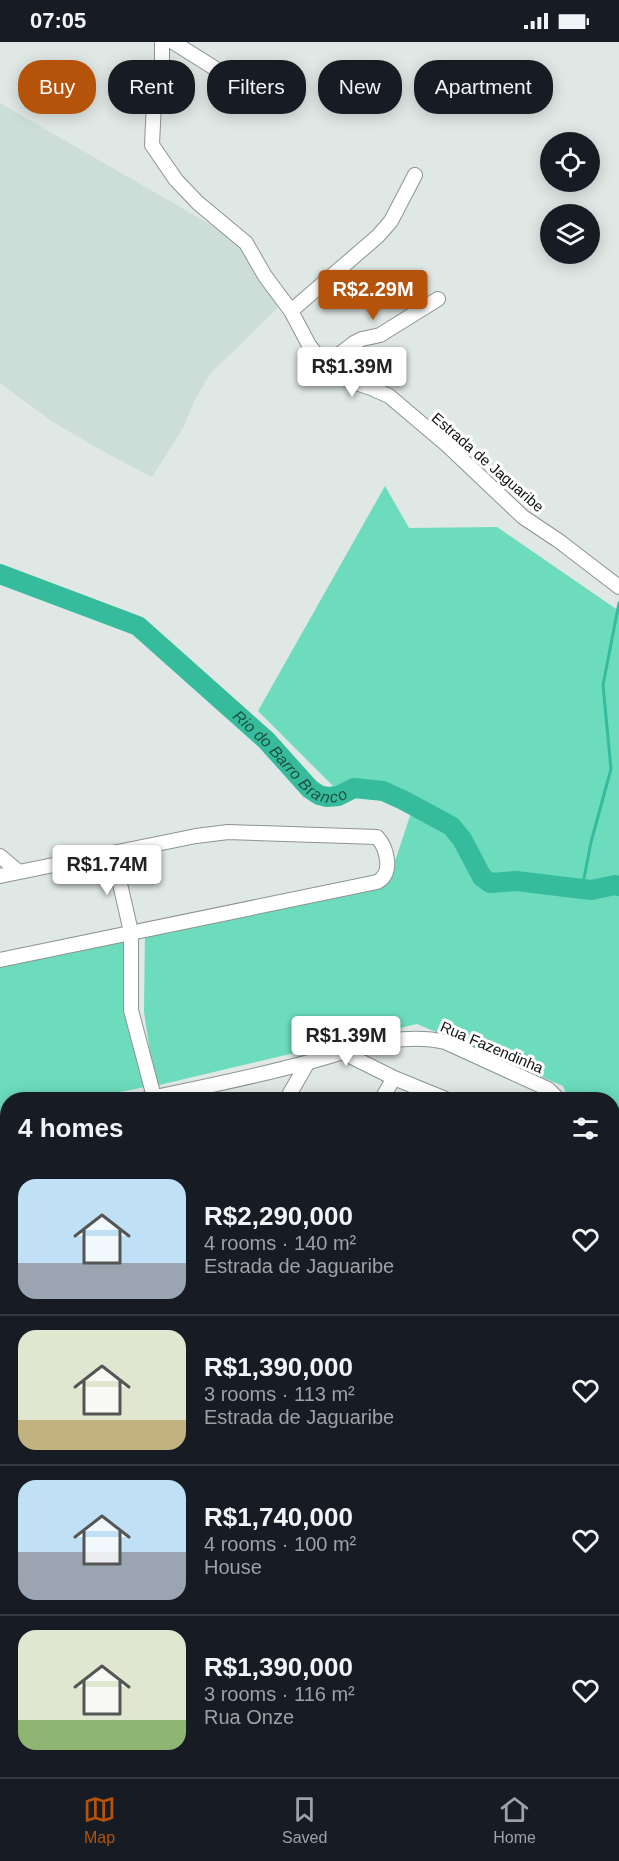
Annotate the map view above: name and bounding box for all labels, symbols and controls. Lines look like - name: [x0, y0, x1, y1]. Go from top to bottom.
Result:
- text: 07:05: [30, 8, 86, 33]
- chip: Buy: [18, 60, 96, 114]
- chip: Rent: [108, 60, 195, 114]
- chip: Filters: [207, 60, 306, 114]
- chip: New: [318, 60, 402, 114]
- chip: Apartment: [414, 60, 553, 114]
- map controls: [540, 132, 600, 264]
- button: locate: [540, 132, 600, 192]
- button: layers: [540, 204, 600, 264]
- pin: R$2.29M: [318, 270, 428, 321]
- text: R$2.29M: [332, 278, 414, 300]
- pin: R$1.39M: [297, 347, 407, 398]
- text: R$1.39M: [311, 355, 393, 377]
- street label: Estrada de Jaguaribe: [429, 409, 547, 515]
- water label: Rio do Barro Branco: [230, 707, 350, 806]
- pin: R$1.74M: [52, 845, 162, 896]
- text: R$1.74M: [66, 853, 148, 875]
- pin: R$1.39M: [291, 1016, 401, 1067]
- street label: Rua Fazendinha: [438, 1018, 547, 1077]
- text: R$1.39M: [305, 1024, 387, 1046]
- icon: filters: [569, 1112, 602, 1145]
- text: 4 homes: [18, 1113, 124, 1143]
- text: R$2,290,000: [204, 1201, 353, 1231]
- icon: home: [66, 1203, 138, 1275]
- icon: heart: [569, 1223, 602, 1256]
- text: 4 rooms · 140 m²: [204, 1232, 356, 1254]
- text: Estrada de Jaguaribe: [204, 1255, 394, 1277]
- text: R$1,390,000: [204, 1352, 353, 1382]
- icon: home: [66, 1354, 138, 1426]
- icon: heart: [569, 1374, 602, 1407]
- text: 3 rooms · 113 m²: [204, 1383, 355, 1405]
- text: Estrada de Jaguaribe: [204, 1406, 394, 1428]
- text: R$1,740,000: [204, 1502, 353, 1532]
- icon: home: [66, 1504, 138, 1576]
- icon: heart: [569, 1524, 602, 1557]
- text: 4 rooms · 100 m²: [204, 1533, 356, 1555]
- text: House: [204, 1556, 262, 1578]
- text: R$1,390,000: [204, 1652, 353, 1682]
- icon: home: [66, 1654, 138, 1726]
- icon: heart: [569, 1674, 602, 1707]
- text: 3 rooms · 116 m²: [204, 1683, 355, 1705]
- text: Rua Onze: [204, 1706, 294, 1728]
- tab: Map: [83, 1793, 116, 1847]
- tab: Saved: [282, 1793, 327, 1847]
- tab: Home: [493, 1793, 536, 1847]

